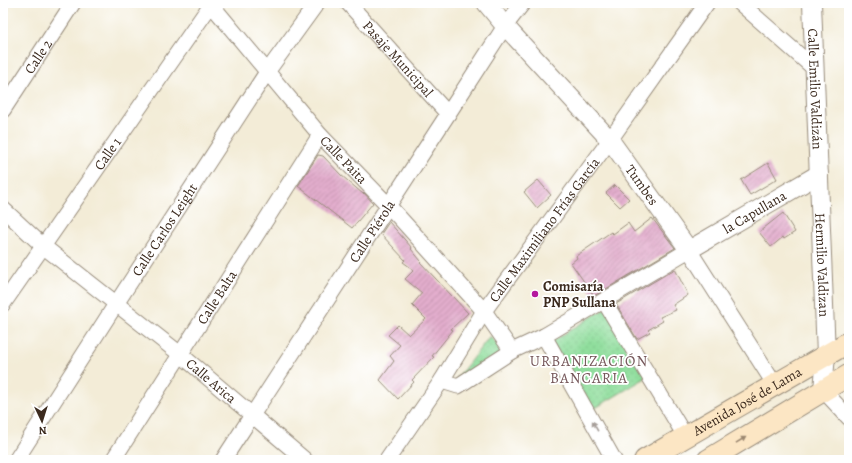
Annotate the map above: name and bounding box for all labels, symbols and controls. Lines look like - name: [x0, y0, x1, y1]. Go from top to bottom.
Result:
- street label: Pasaje Municipal: [359, 16, 438, 101]
- street label: Calle Emilio Valdizán: [804, 28, 827, 150]
- street label: Calle 2: [20, 35, 57, 77]
- street label: Calle Paita: [316, 131, 372, 188]
- street label: Calle 1: [89, 133, 126, 174]
- street label: Calle Maximiliano Frías García: [484, 153, 604, 306]
- street label: Tumbes: [621, 161, 663, 209]
- street label: Calle Carlos Leight: [127, 179, 202, 280]
- street label: la Capullana: [719, 186, 790, 238]
- street label: Calle Piérola: [344, 196, 399, 266]
- street label: Hermilio Valdizan: [811, 212, 834, 318]
- street label: Calle Balta: [192, 266, 241, 328]
- place label: Comisaría PNP Sullana: [543, 277, 616, 312]
- marker: Comisaría PNP Sullana: [530, 289, 540, 299]
- district label: URBANIZACIÓN BANCARIA: [530, 351, 648, 388]
- street label: Calle Arica: [182, 354, 241, 408]
- street label: Avenida José de Lama: [688, 362, 805, 440]
- north arrow: [22, 401, 62, 441]
- one-way arrow: [591, 420, 598, 432]
- text: N: [38, 423, 47, 438]
- one-way arrow: [735, 436, 747, 443]

